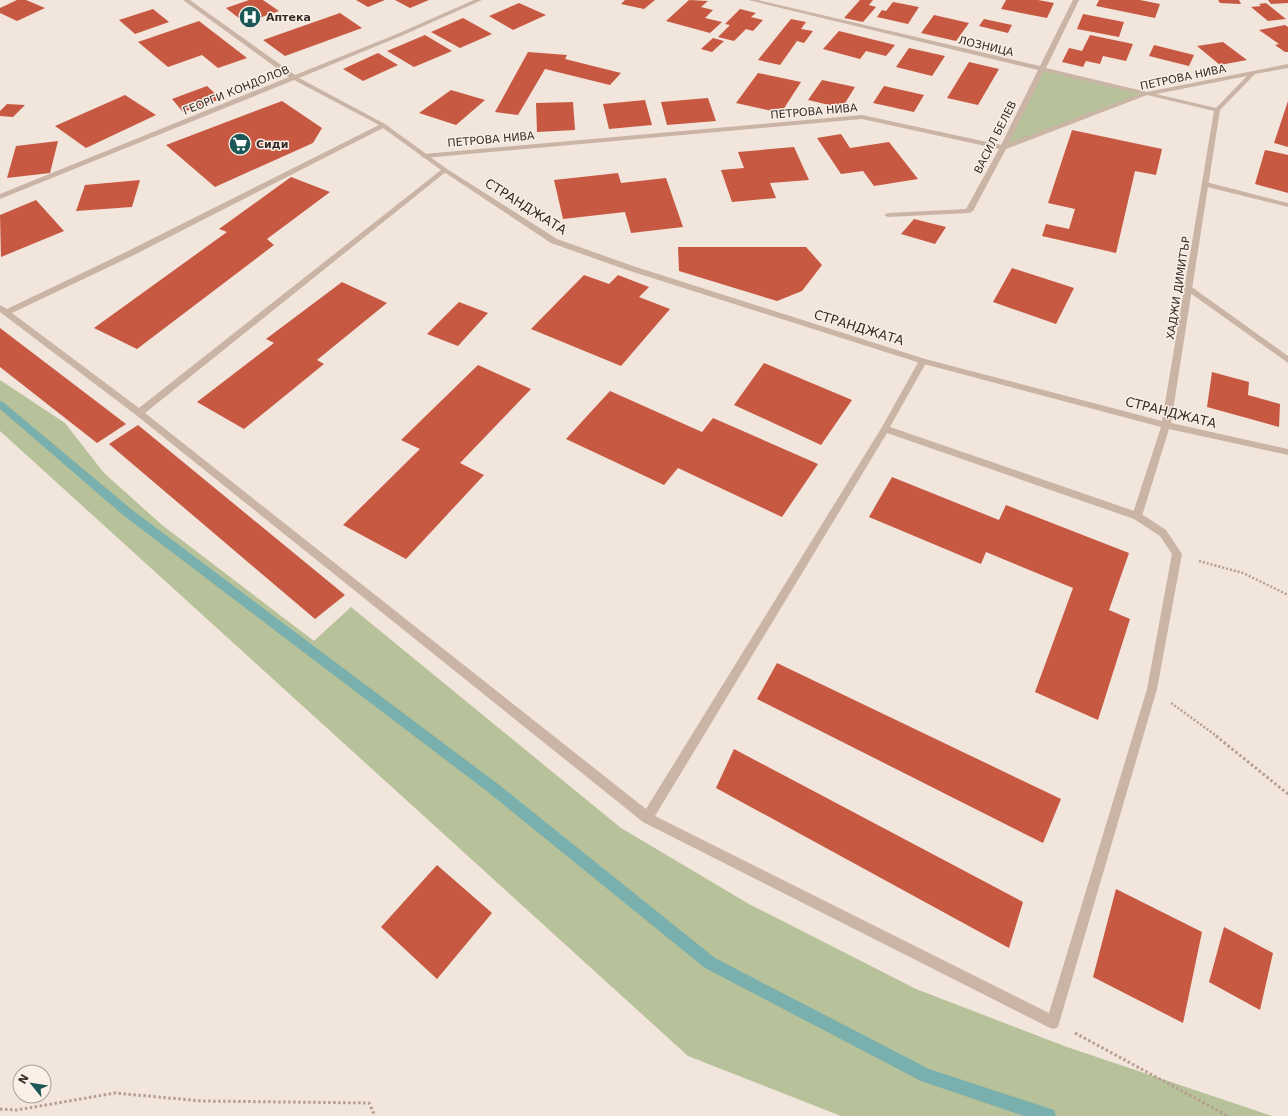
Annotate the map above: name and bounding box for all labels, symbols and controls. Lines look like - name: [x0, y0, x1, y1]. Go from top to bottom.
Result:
- hospital icon: Аптека: [237, 4, 263, 30]
- place label: Аптека: [266, 11, 311, 24]
- street label: ЛОЗНИЦА: [957, 34, 1015, 59]
- street label: ПЕТРОВА НИВА: [1139, 62, 1228, 93]
- street label: ГЕОРГИ КОНДОЛОВ: [181, 63, 291, 118]
- street label: ВАСИЛ БЕЛЕВ: [971, 99, 1019, 176]
- street label: ПЕТРОВА НИВА: [770, 101, 859, 122]
- street label: ПЕТРОВА НИВА: [447, 129, 536, 150]
- supermarket icon: Сиди: [227, 131, 253, 157]
- place label: Сиди: [256, 138, 288, 151]
- street label: СТРАНДЖАТА: [482, 175, 569, 238]
- street label: ХАДЖИ ДИМИТЪР: [1164, 235, 1193, 341]
- street label: СТРАНДЖАТА: [812, 307, 906, 348]
- street label: СТРАНДЖАТА: [1124, 394, 1218, 431]
- north arrow: [12, 1064, 52, 1104]
- text: N: [16, 1072, 32, 1086]

